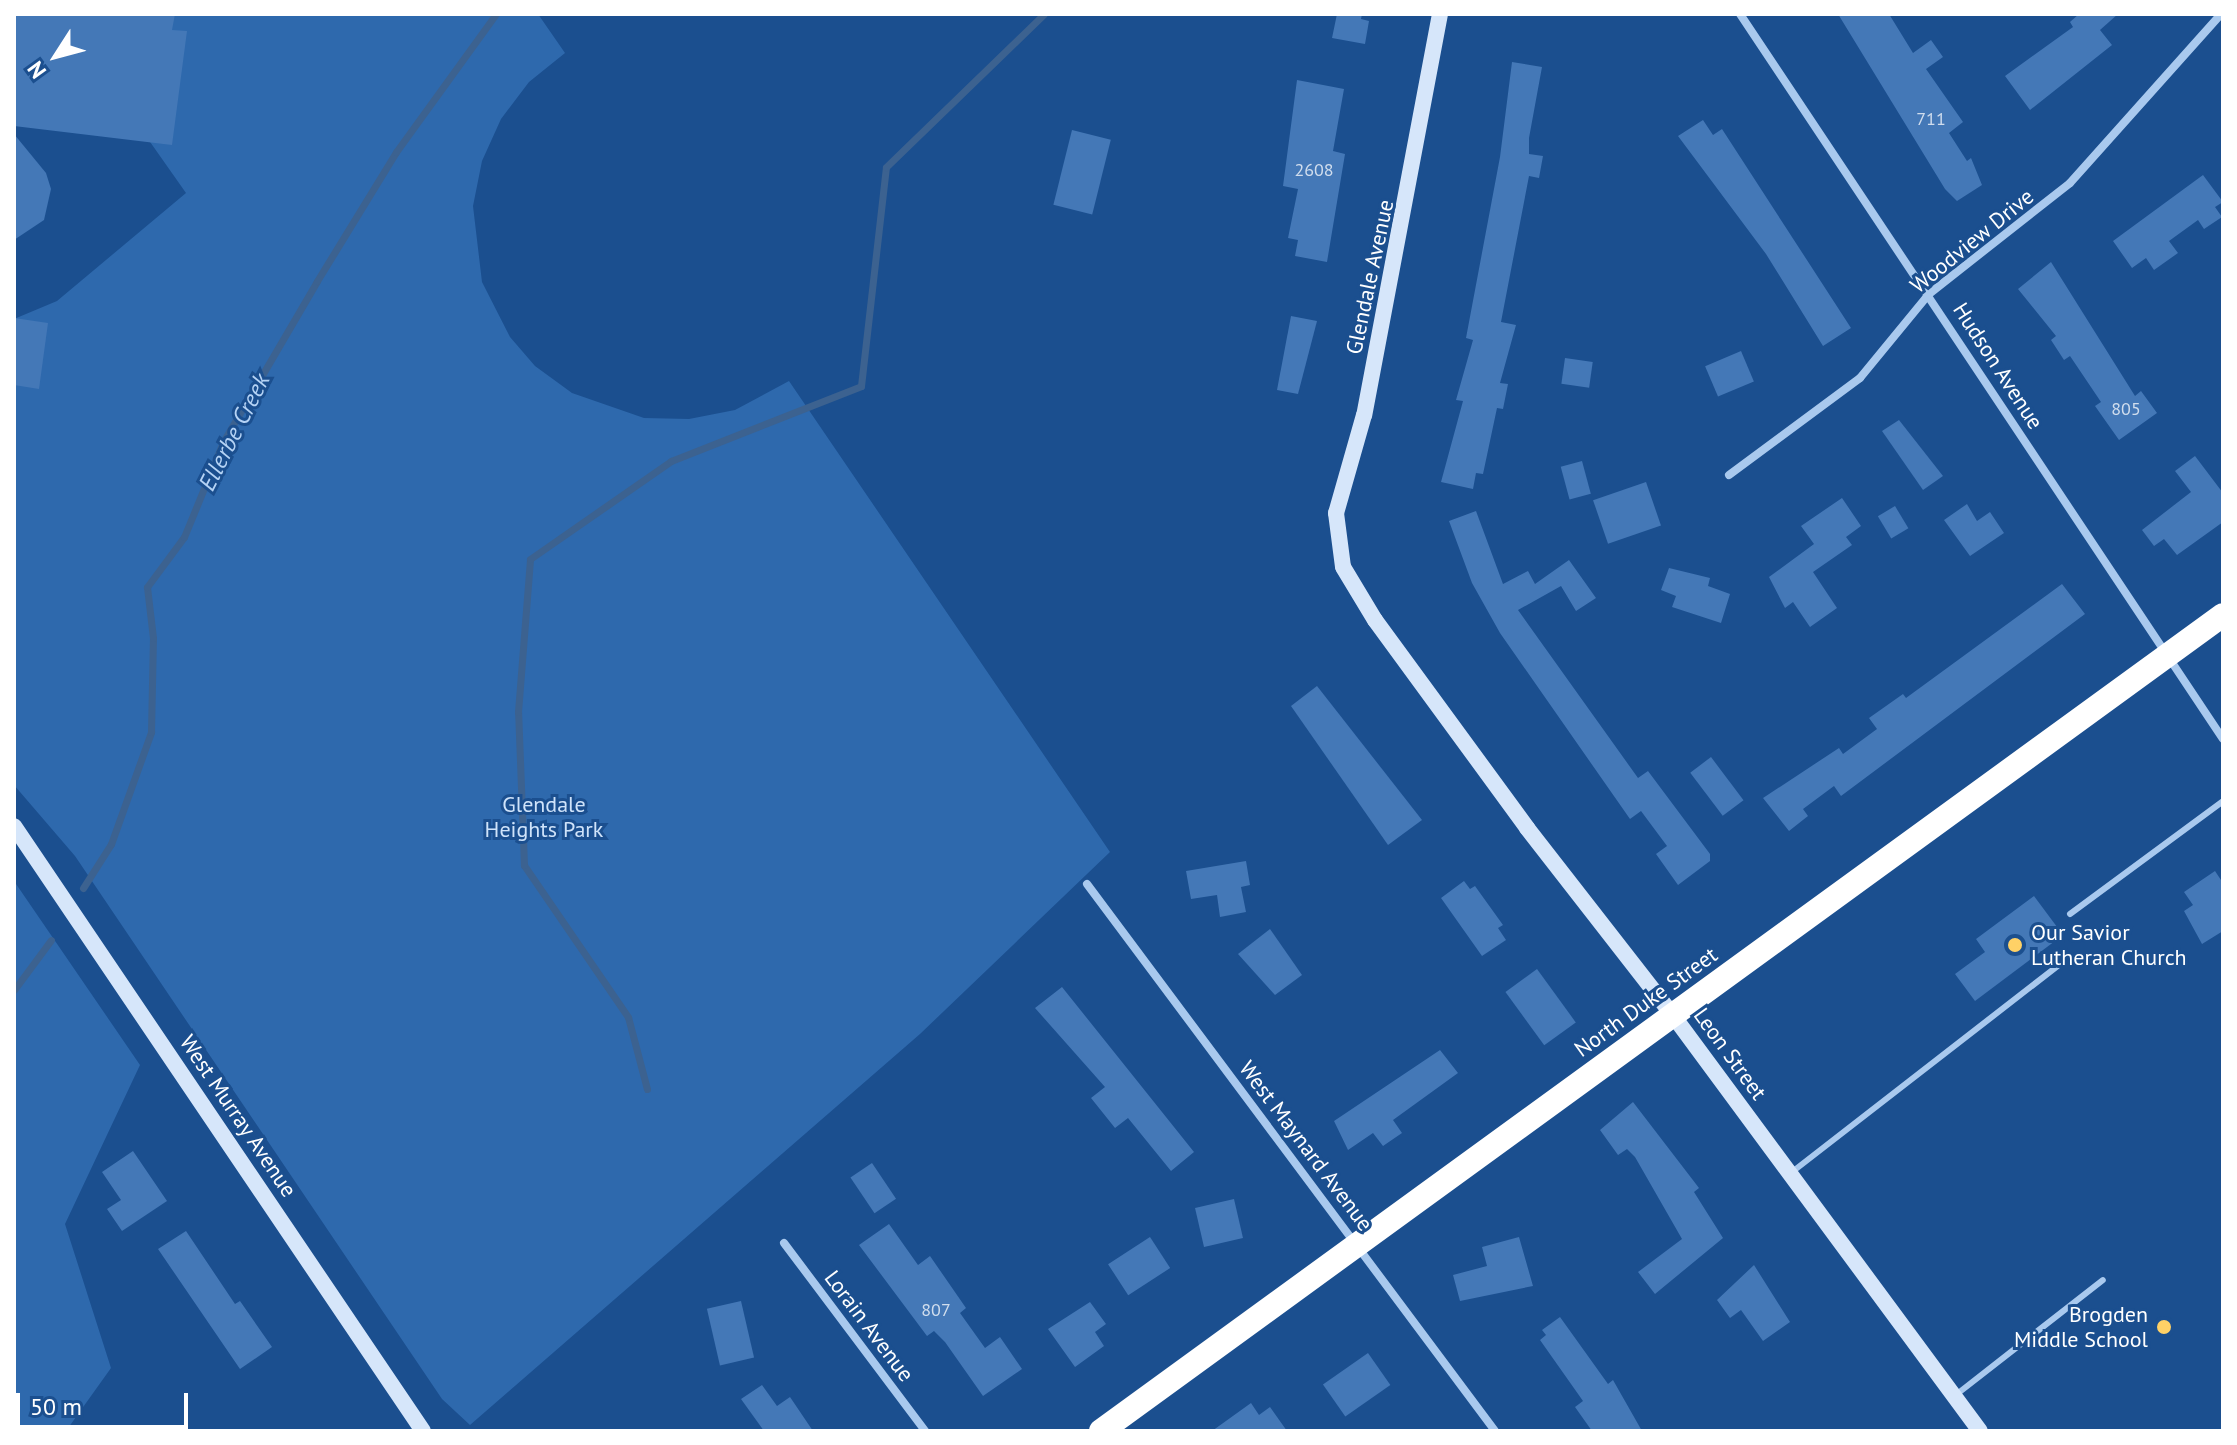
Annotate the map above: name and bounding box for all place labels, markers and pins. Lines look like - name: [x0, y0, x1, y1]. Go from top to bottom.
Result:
- place label: Our Savior Lutheran Church: [2031, 919, 2187, 970]
- marker: Our Savior Lutheran Church: [2006, 936, 2024, 954]
- place label: Brogden Middle School: [2014, 1301, 2148, 1352]
- marker: Brogden Middle School: [2155, 1318, 2173, 1336]

